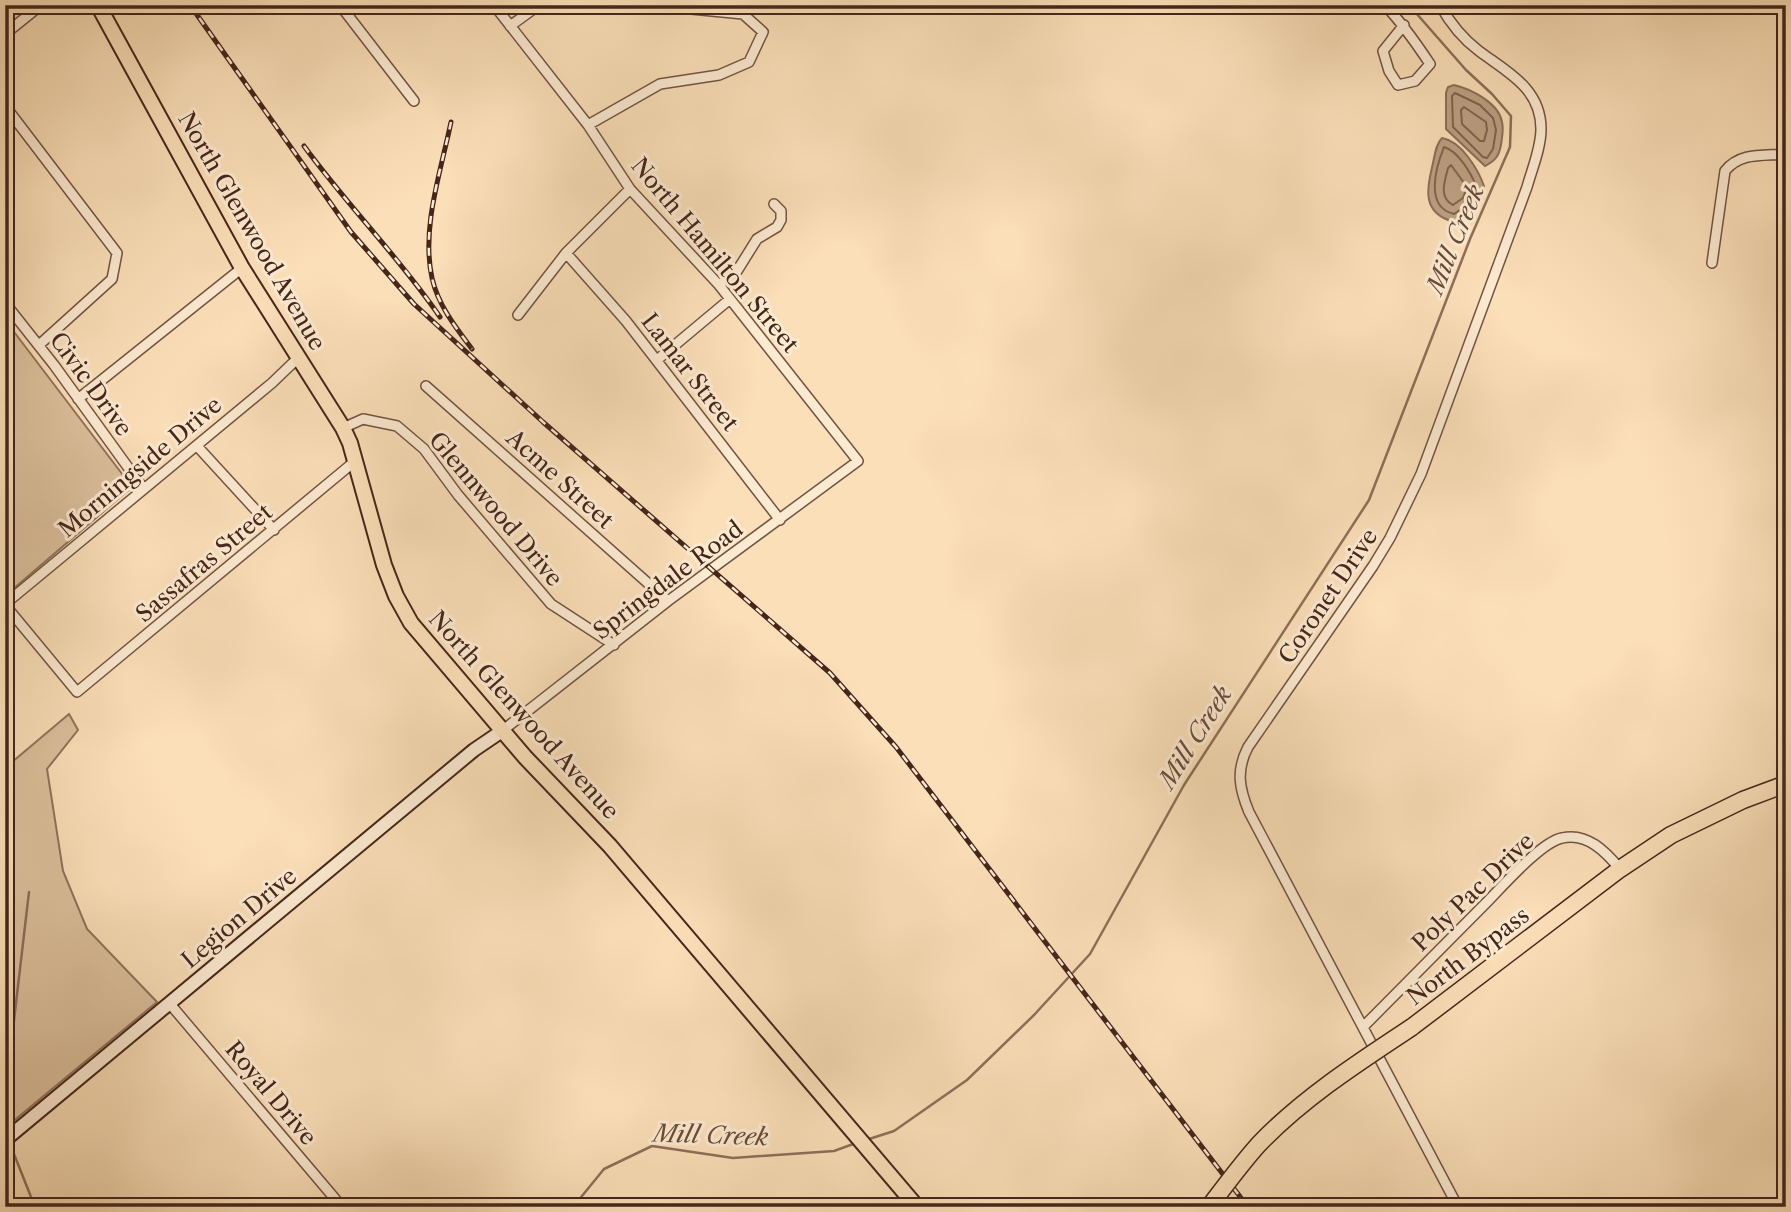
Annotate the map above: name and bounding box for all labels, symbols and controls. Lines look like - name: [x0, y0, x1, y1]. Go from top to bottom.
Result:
- street label: North Glenwood Avenue: [172, 107, 332, 355]
- street label: North Hamilton Street: [625, 152, 805, 358]
- water label: Mill Creek: [1419, 180, 1490, 300]
- street label: Lamar Street: [635, 308, 745, 436]
- street label: Civic Drive: [44, 326, 138, 442]
- street label: Morningside Drive: [53, 391, 227, 543]
- street label: Acme Street: [500, 423, 619, 534]
- street label: Glennwood Drive: [423, 426, 569, 592]
- street label: Sassafras Street: [130, 498, 278, 628]
- street label: Springdale Road: [588, 515, 748, 645]
- street label: Coronet Drive: [1273, 523, 1383, 669]
- street label: North Glenwood Avenue: [423, 605, 625, 825]
- water label: Mill Creek: [1151, 680, 1238, 796]
- street label: Poly Pac Drive: [1406, 827, 1540, 957]
- street label: Legion Drive: [176, 862, 302, 974]
- street label: North Bypass: [1401, 901, 1535, 1011]
- street label: Royal Drive: [219, 1035, 323, 1151]
- water label: Mill Creek: [650, 1118, 769, 1152]

